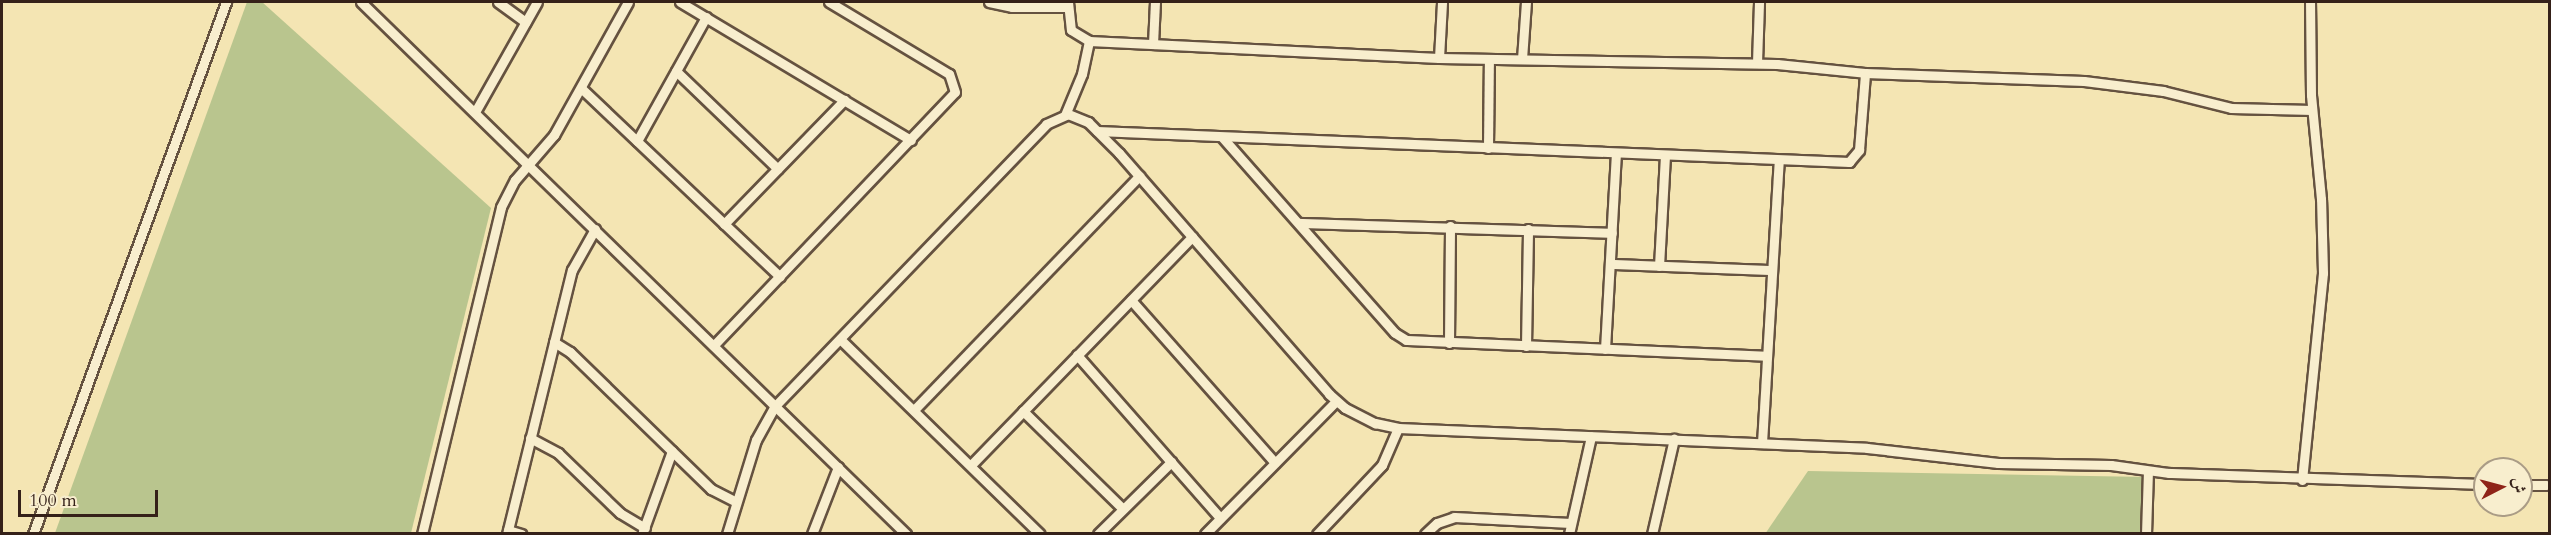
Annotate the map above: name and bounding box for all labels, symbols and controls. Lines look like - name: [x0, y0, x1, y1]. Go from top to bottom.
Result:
- north arrow: [2473, 457, 2533, 517]
- text: ش: [2507, 476, 2531, 494]
- scale bar: [21, 478, 160, 516]
- text: 100 m: [29, 488, 77, 513]

